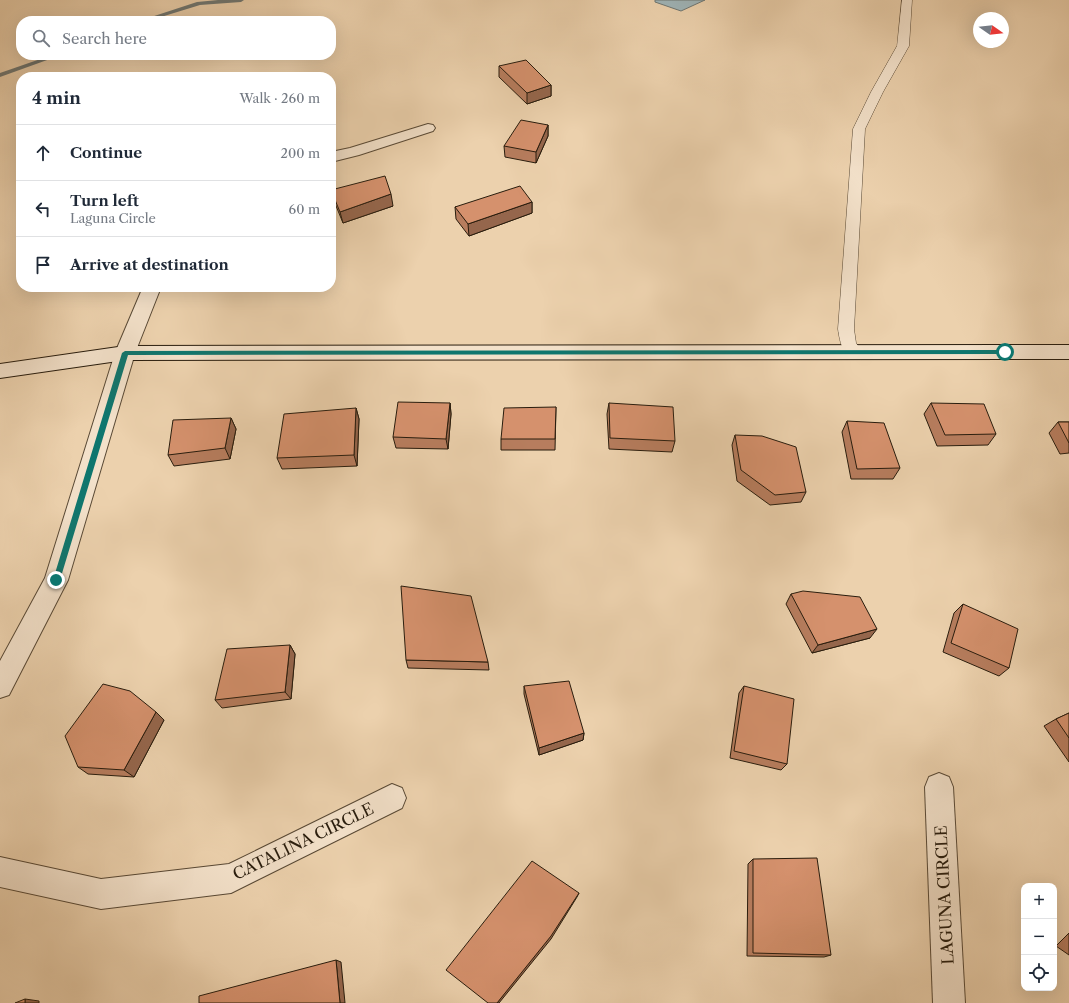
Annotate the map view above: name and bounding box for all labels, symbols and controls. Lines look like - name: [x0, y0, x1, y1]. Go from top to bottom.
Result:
- north arrow: [973, 12, 1009, 48]
- search box: [16, 16, 336, 60]
- icon: search: [30, 27, 52, 49]
- text: Search here: [62, 29, 147, 48]
- text: 4 min: [32, 88, 81, 108]
- text: Walk · 260 m: [239, 90, 320, 106]
- icon: ahead: [32, 142, 54, 164]
- text: Continue: [70, 143, 142, 162]
- text: 200 m: [280, 145, 320, 161]
- text: Turn left: [70, 191, 139, 210]
- icon: left: [32, 198, 54, 220]
- text: 60 m: [289, 201, 320, 217]
- text: Laguna Circle: [70, 210, 156, 226]
- icon: arrive: [32, 254, 54, 276]
- text: Arrive at destination: [70, 255, 229, 274]
- route start: [996, 343, 1014, 361]
- route end: [47, 571, 65, 589]
- street label: CATALINA CIRCLE: [229, 798, 377, 884]
- street label: LAGUNA CIRCLE: [930, 825, 958, 965]
- map controls: [1021, 883, 1057, 991]
- button: +: [1021, 883, 1057, 919]
- button: −: [1021, 919, 1057, 955]
- button: locate: [1021, 955, 1057, 991]

